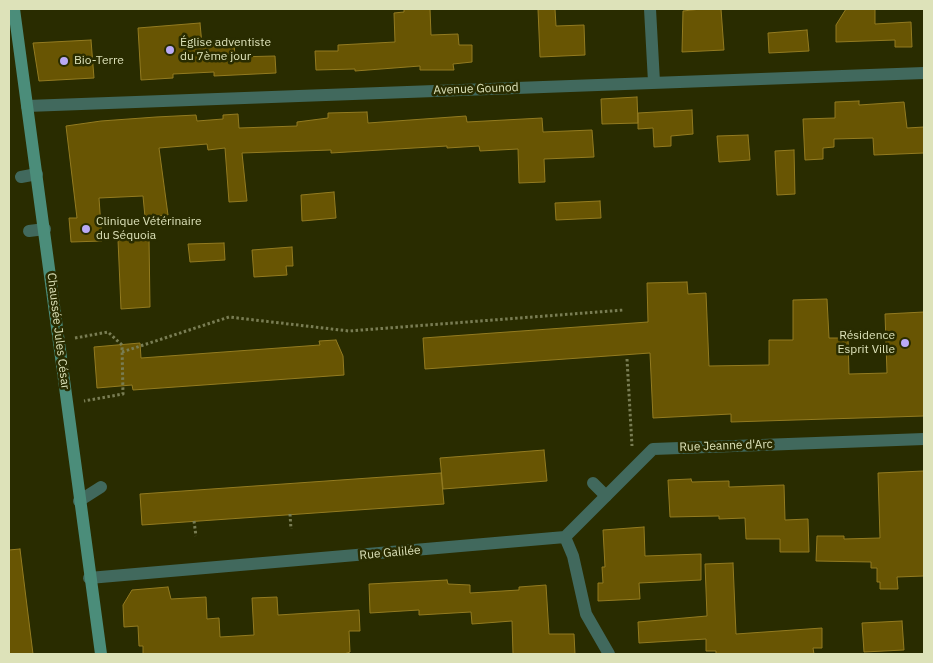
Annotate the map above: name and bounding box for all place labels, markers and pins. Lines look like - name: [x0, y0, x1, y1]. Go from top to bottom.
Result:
- place label: Église adventiste du 7ème jour: [180, 36, 271, 64]
- marker: Église adventiste du 7ème jour: [164, 44, 176, 56]
- place label: Bio-Terre: [74, 54, 124, 68]
- marker: Bio-Terre: [58, 55, 70, 67]
- place label: Clinique Vétérinaire du Séquoia: [96, 215, 202, 243]
- marker: Clinique Vétérinaire du Séquoia: [80, 223, 92, 235]
- place label: Résidence Esprit Ville: [837, 329, 895, 357]
- marker: Résidence Esprit Ville: [899, 337, 911, 349]

